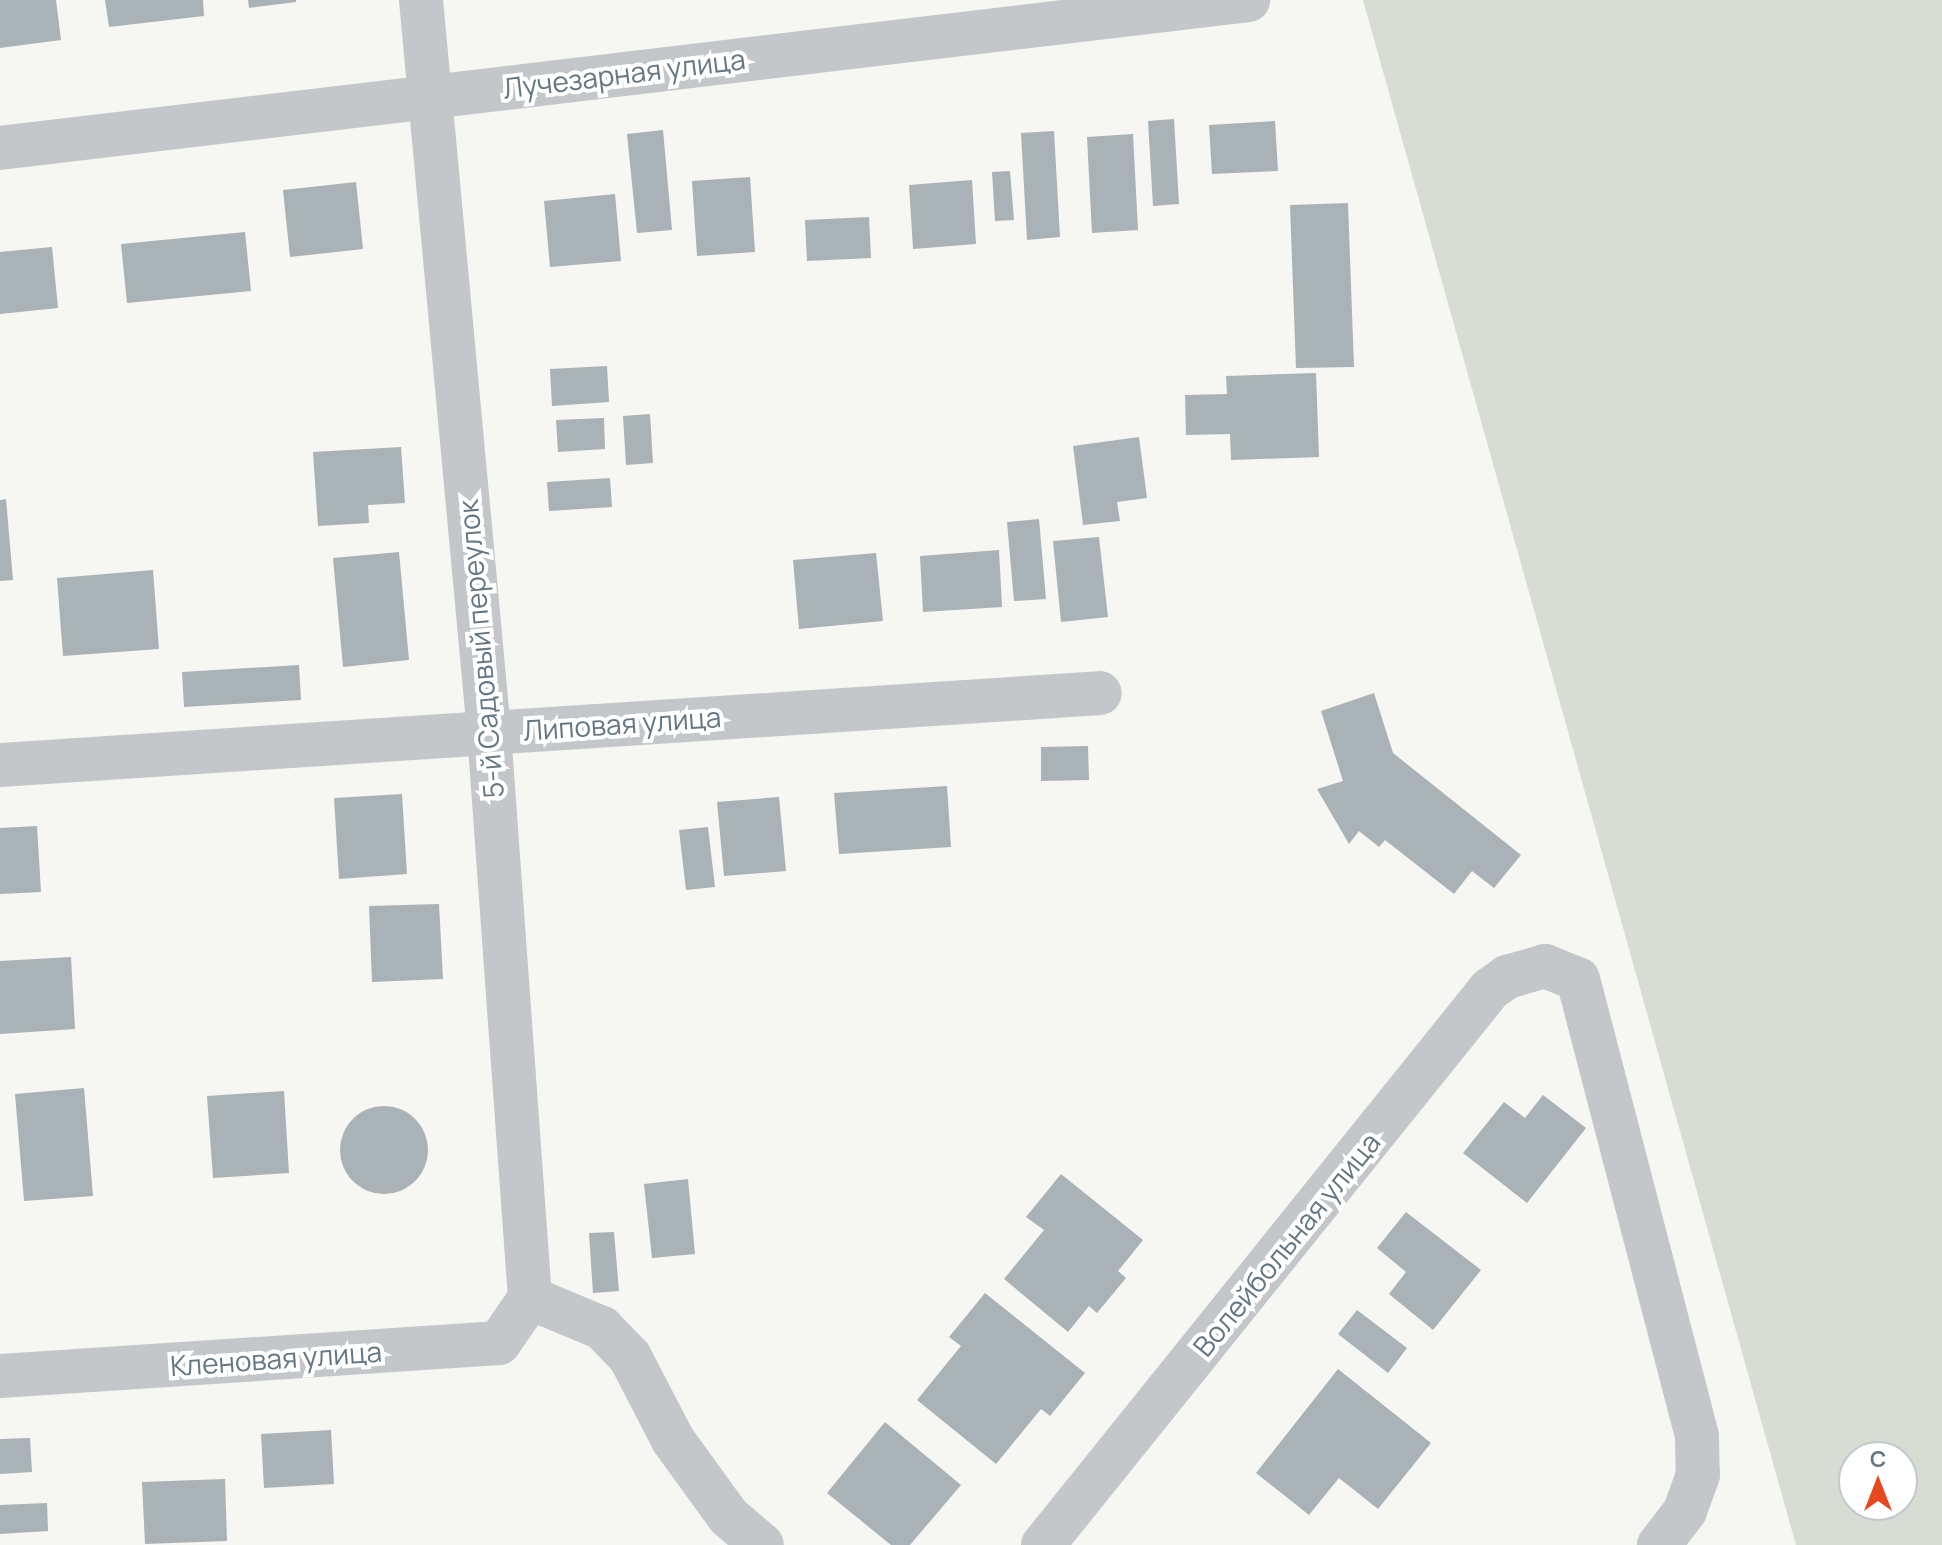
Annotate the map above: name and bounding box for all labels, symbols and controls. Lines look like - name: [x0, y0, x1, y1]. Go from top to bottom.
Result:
- street label: Лучезарная улица: [501, 41, 747, 105]
- street label: 5-й Садовый переулок: [450, 498, 510, 800]
- street label: Липовая улица: [522, 699, 722, 747]
- street label: Волейбольная улица: [1185, 1125, 1387, 1363]
- street label: Кленовая улица: [169, 1334, 383, 1382]
- north arrow: [1838, 1441, 1918, 1521]
- text: С: [1870, 1444, 1886, 1474]

